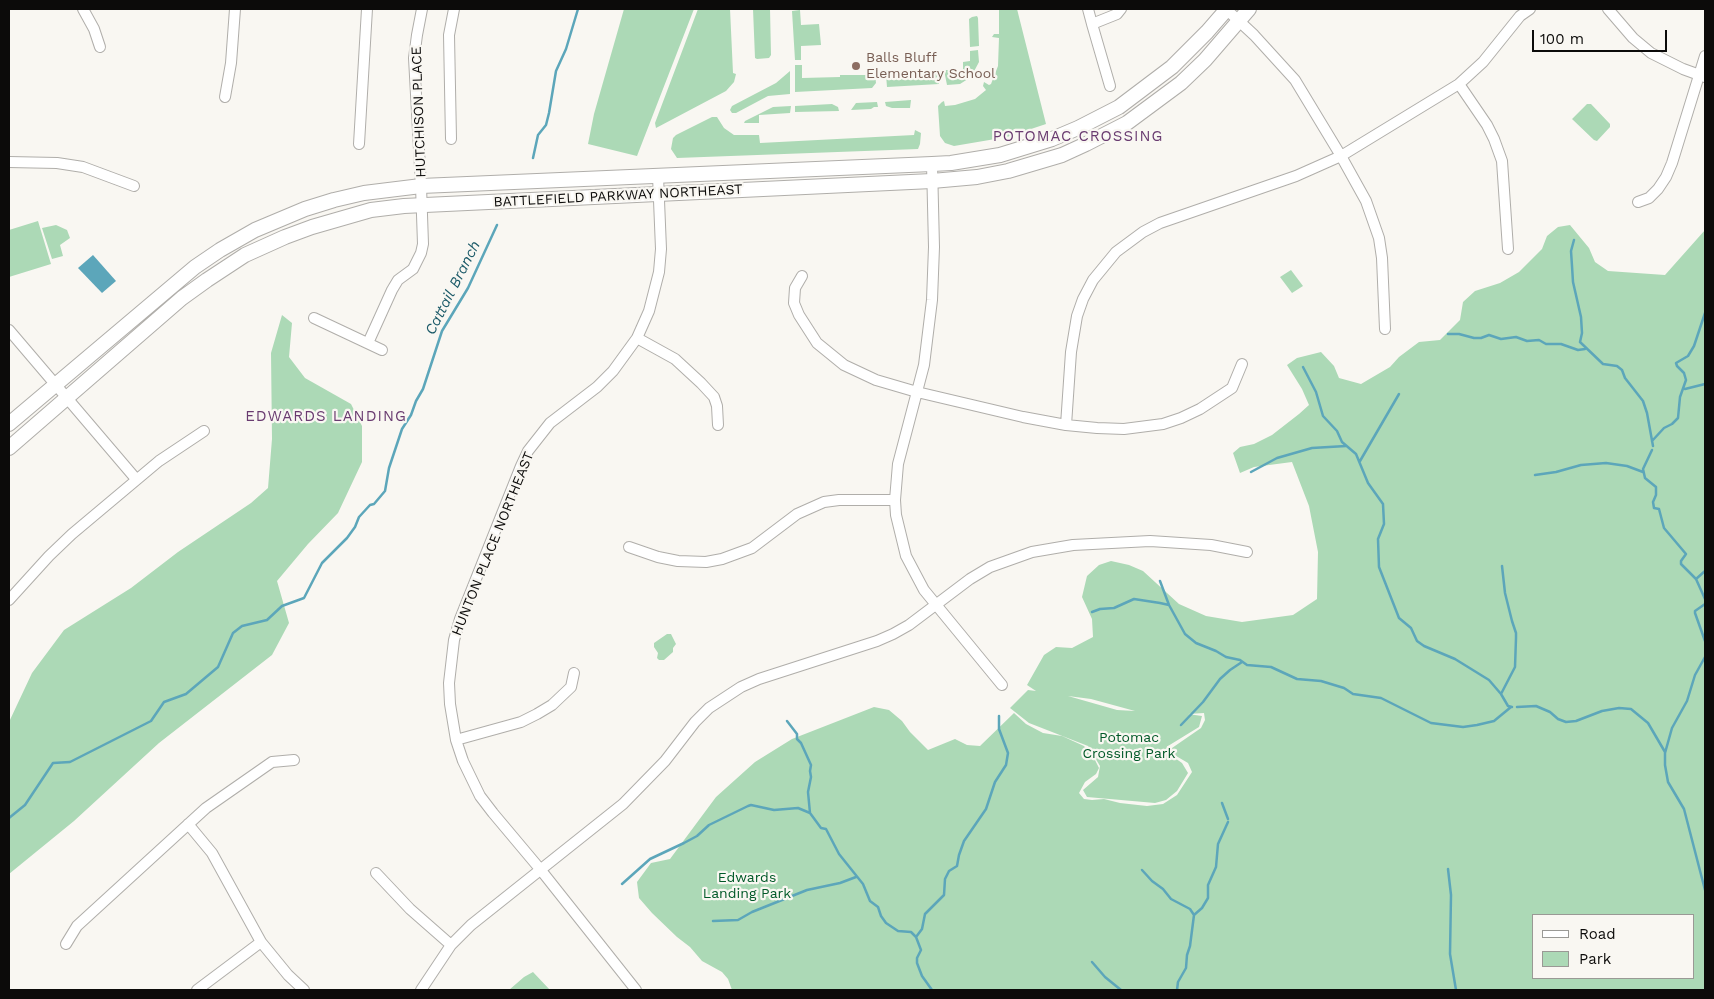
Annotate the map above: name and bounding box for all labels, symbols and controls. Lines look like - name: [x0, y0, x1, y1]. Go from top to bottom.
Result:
- scale bar: [1534, 20, 1669, 52]
- text: 100 m: [1540, 30, 1584, 48]
- street label: HUTCHISON PLACE: [408, 46, 430, 178]
- place label: Balls Bluff Elementary School: [866, 50, 995, 82]
- marker: Balls Bluff Elementary School: [850, 60, 862, 72]
- district label: POTOMAC CROSSING: [991, 128, 1165, 146]
- street label: BATTLEFIELD PARKWAY NORTHEAST: [493, 181, 743, 211]
- water label: Cattail Branch: [421, 238, 485, 338]
- district label: EDWARDS LANDING: [243, 408, 409, 426]
- street label: HUNTON PLACE NORTHEAST: [448, 450, 538, 638]
- park label: Potomac Crossing Park: [1083, 730, 1175, 762]
- park label: Edwards Landing Park: [703, 870, 791, 902]
- legend: [1532, 914, 1694, 979]
- text: Road: [1579, 925, 1616, 943]
- text: Park: [1579, 950, 1611, 968]

